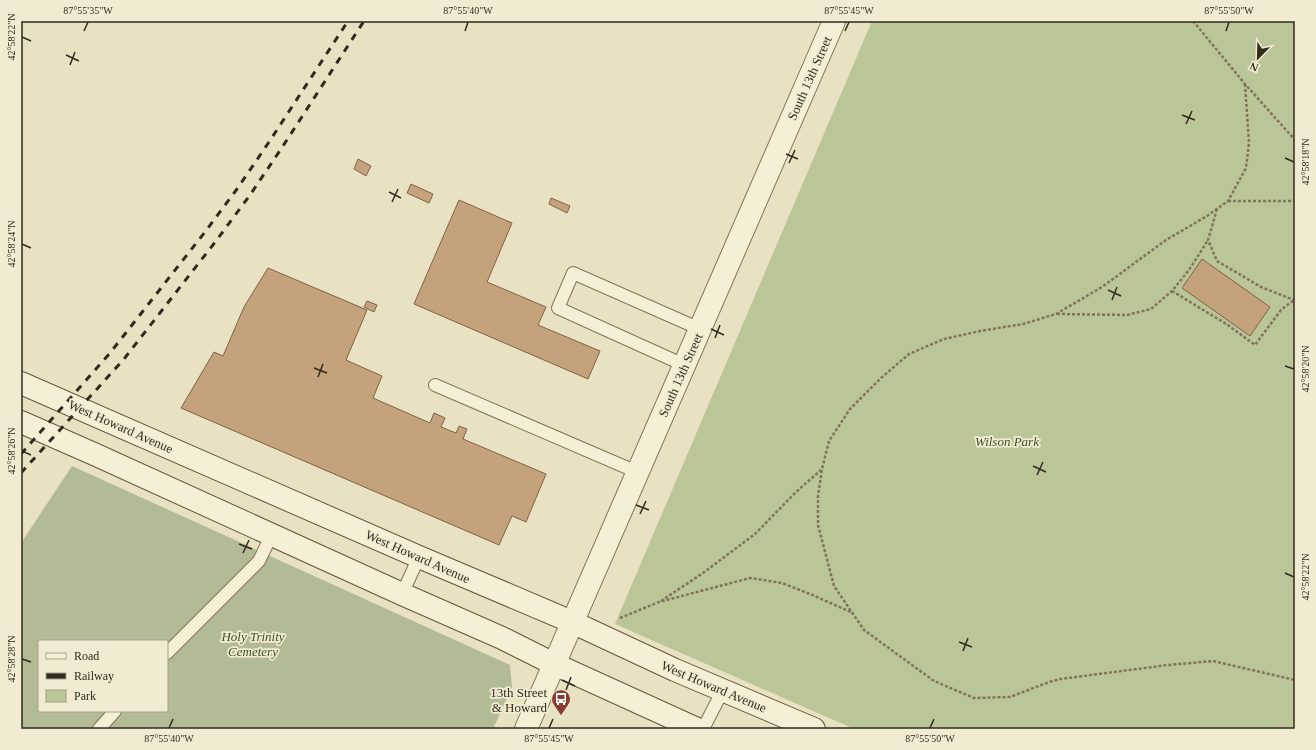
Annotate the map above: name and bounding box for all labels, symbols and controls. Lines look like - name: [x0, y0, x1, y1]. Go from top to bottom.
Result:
- text: 87°55'35"W: [63, 5, 113, 16]
- text: 87°55'40"W: [443, 5, 493, 16]
- text: 87°55'45"W: [824, 5, 874, 16]
- text: 87°55'50"W: [1204, 5, 1254, 16]
- text: 42°58'22"N: [6, 13, 17, 61]
- street label: South 13th Street: [784, 34, 835, 122]
- north arrow: [1238, 38, 1278, 78]
- text: N: [1248, 60, 1260, 74]
- text: 42°58'18"N: [1300, 138, 1311, 186]
- text: 42°58'24"N: [6, 220, 17, 268]
- street label: South 13th Street: [655, 331, 706, 419]
- text: 42°58'20"N: [1300, 345, 1311, 393]
- street label: West Howard Avenue: [66, 397, 176, 456]
- text: 42°58'26"N: [6, 427, 17, 475]
- park label: Wilson Park: [975, 434, 1039, 449]
- street label: West Howard Avenue: [363, 527, 473, 586]
- text: 42°58'22"N: [1300, 553, 1311, 601]
- park label: Holy Trinity Cemetery: [220, 629, 285, 659]
- text: 42°58'28"N: [6, 635, 17, 683]
- legend: [38, 640, 168, 712]
- text: Road: [74, 649, 99, 663]
- street label: West Howard Avenue: [659, 658, 769, 715]
- text: Railway: [74, 669, 114, 683]
- place label: 13th Street & Howard: [490, 685, 547, 715]
- bus stop icon: 13th Street & Howard: [550, 688, 572, 716]
- text: Park: [74, 689, 96, 703]
- text: 87°55'40"W: [144, 733, 194, 744]
- text: 87°55'45"W: [524, 733, 574, 744]
- text: 87°55'50"W: [905, 733, 955, 744]

